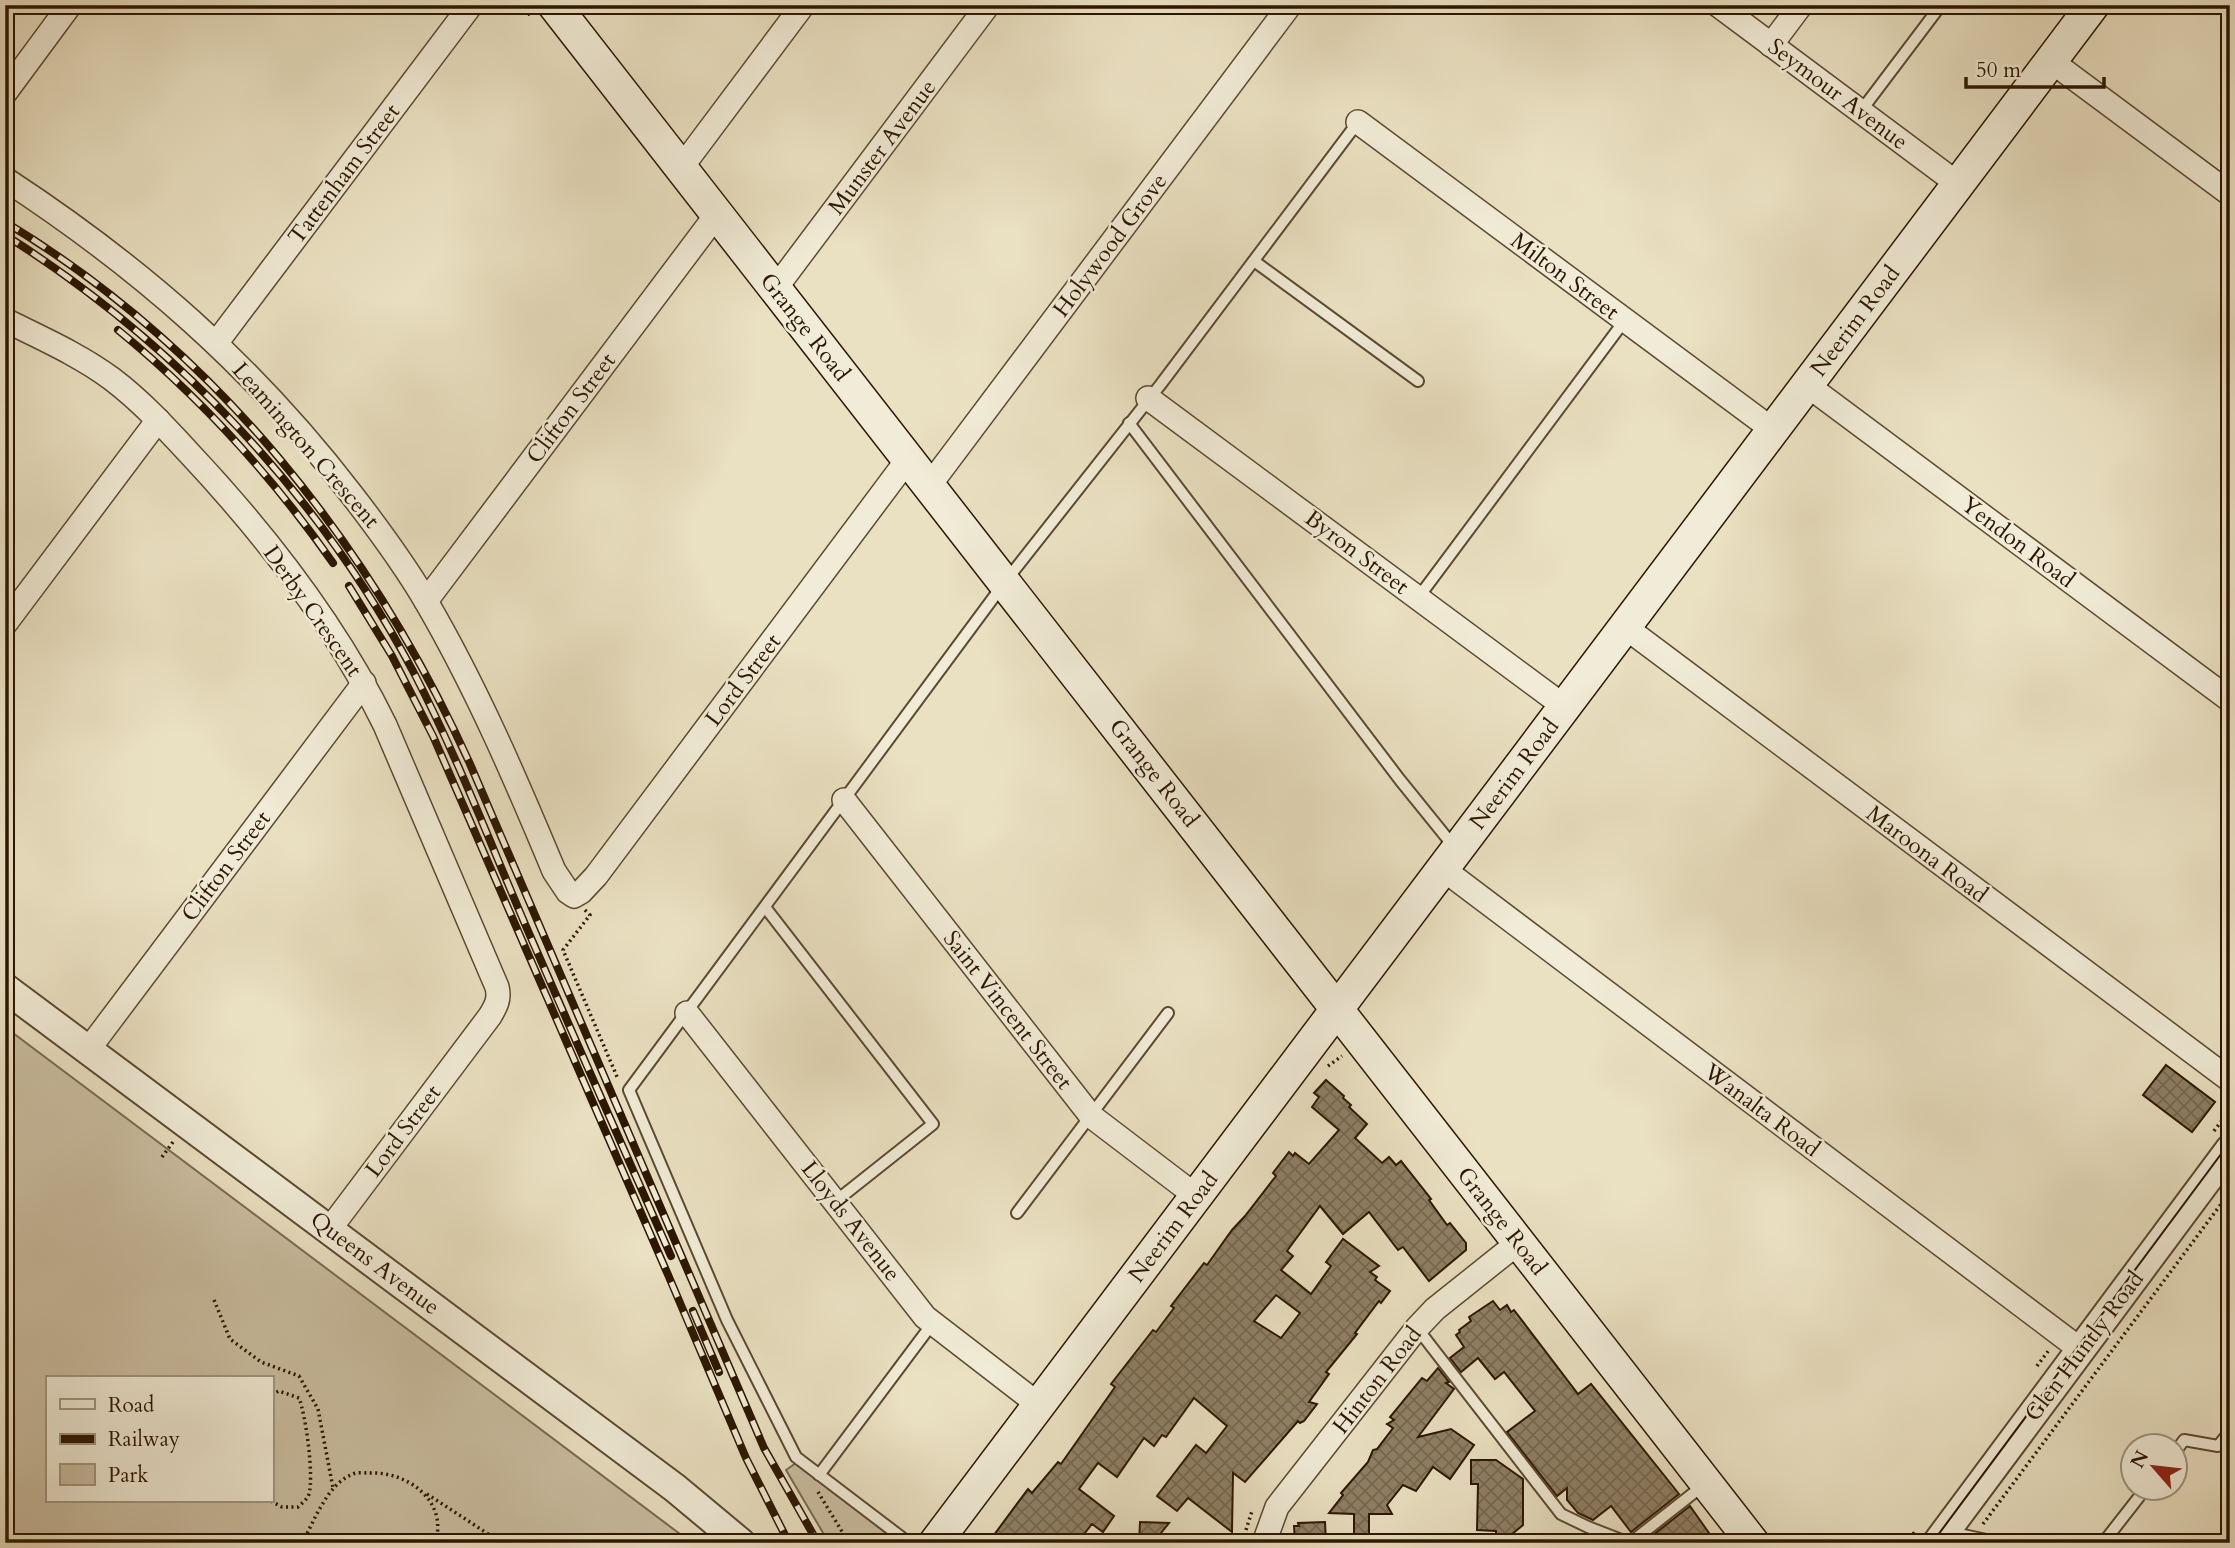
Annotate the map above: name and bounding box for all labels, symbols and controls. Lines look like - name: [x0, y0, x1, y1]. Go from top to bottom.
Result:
- street label: Seymour Avenue: [1762, 31, 1914, 157]
- scale bar: [1966, 46, 2104, 90]
- text: 50 m: [1976, 56, 2021, 85]
- street label: Munster Avenue: [821, 73, 943, 221]
- street label: Tattenham Street: [281, 97, 407, 251]
- street label: Holywood Grove: [1046, 167, 1174, 323]
- street label: Milton Street: [1504, 225, 1626, 327]
- street label: Neerim Road: [1803, 259, 1907, 383]
- street label: Grange Road: [753, 266, 858, 388]
- street label: Clifton Street: [519, 346, 623, 470]
- street label: Leamington Crescent: [225, 355, 387, 535]
- street label: Yendon Road: [1955, 489, 2082, 595]
- street label: Byron Street: [1298, 503, 1416, 601]
- street label: Derby Crescent: [256, 539, 370, 683]
- street label: Lord Street: [698, 627, 788, 733]
- street label: Grange Road: [1102, 712, 1207, 834]
- street label: Neerim Road: [1462, 712, 1566, 836]
- street label: Maroona Road: [1860, 798, 1995, 910]
- street label: Clifton Street: [174, 804, 278, 928]
- street label: Saint Vincent Street: [936, 924, 1080, 1096]
- street label: Wanalta Road: [1697, 1055, 1827, 1164]
- street label: Lord Street: [358, 1078, 448, 1184]
- street label: Lloyds Avenue: [794, 1154, 908, 1288]
- street label: Grange Road: [1450, 1160, 1555, 1282]
- street label: Neerim Road: [1121, 1165, 1225, 1289]
- street label: Queens Avenue: [304, 1204, 446, 1322]
- street label: Glen Huntly Road: [2017, 1264, 2151, 1427]
- street label: Hinton Road: [1325, 1319, 1429, 1440]
- legend: [46, 1376, 273, 1502]
- text: Road: [108, 1391, 154, 1420]
- text: Railway: [108, 1425, 180, 1454]
- north arrow: [2120, 1432, 2190, 1502]
- text: N: [2125, 1446, 2155, 1473]
- text: Park: [108, 1461, 149, 1490]

